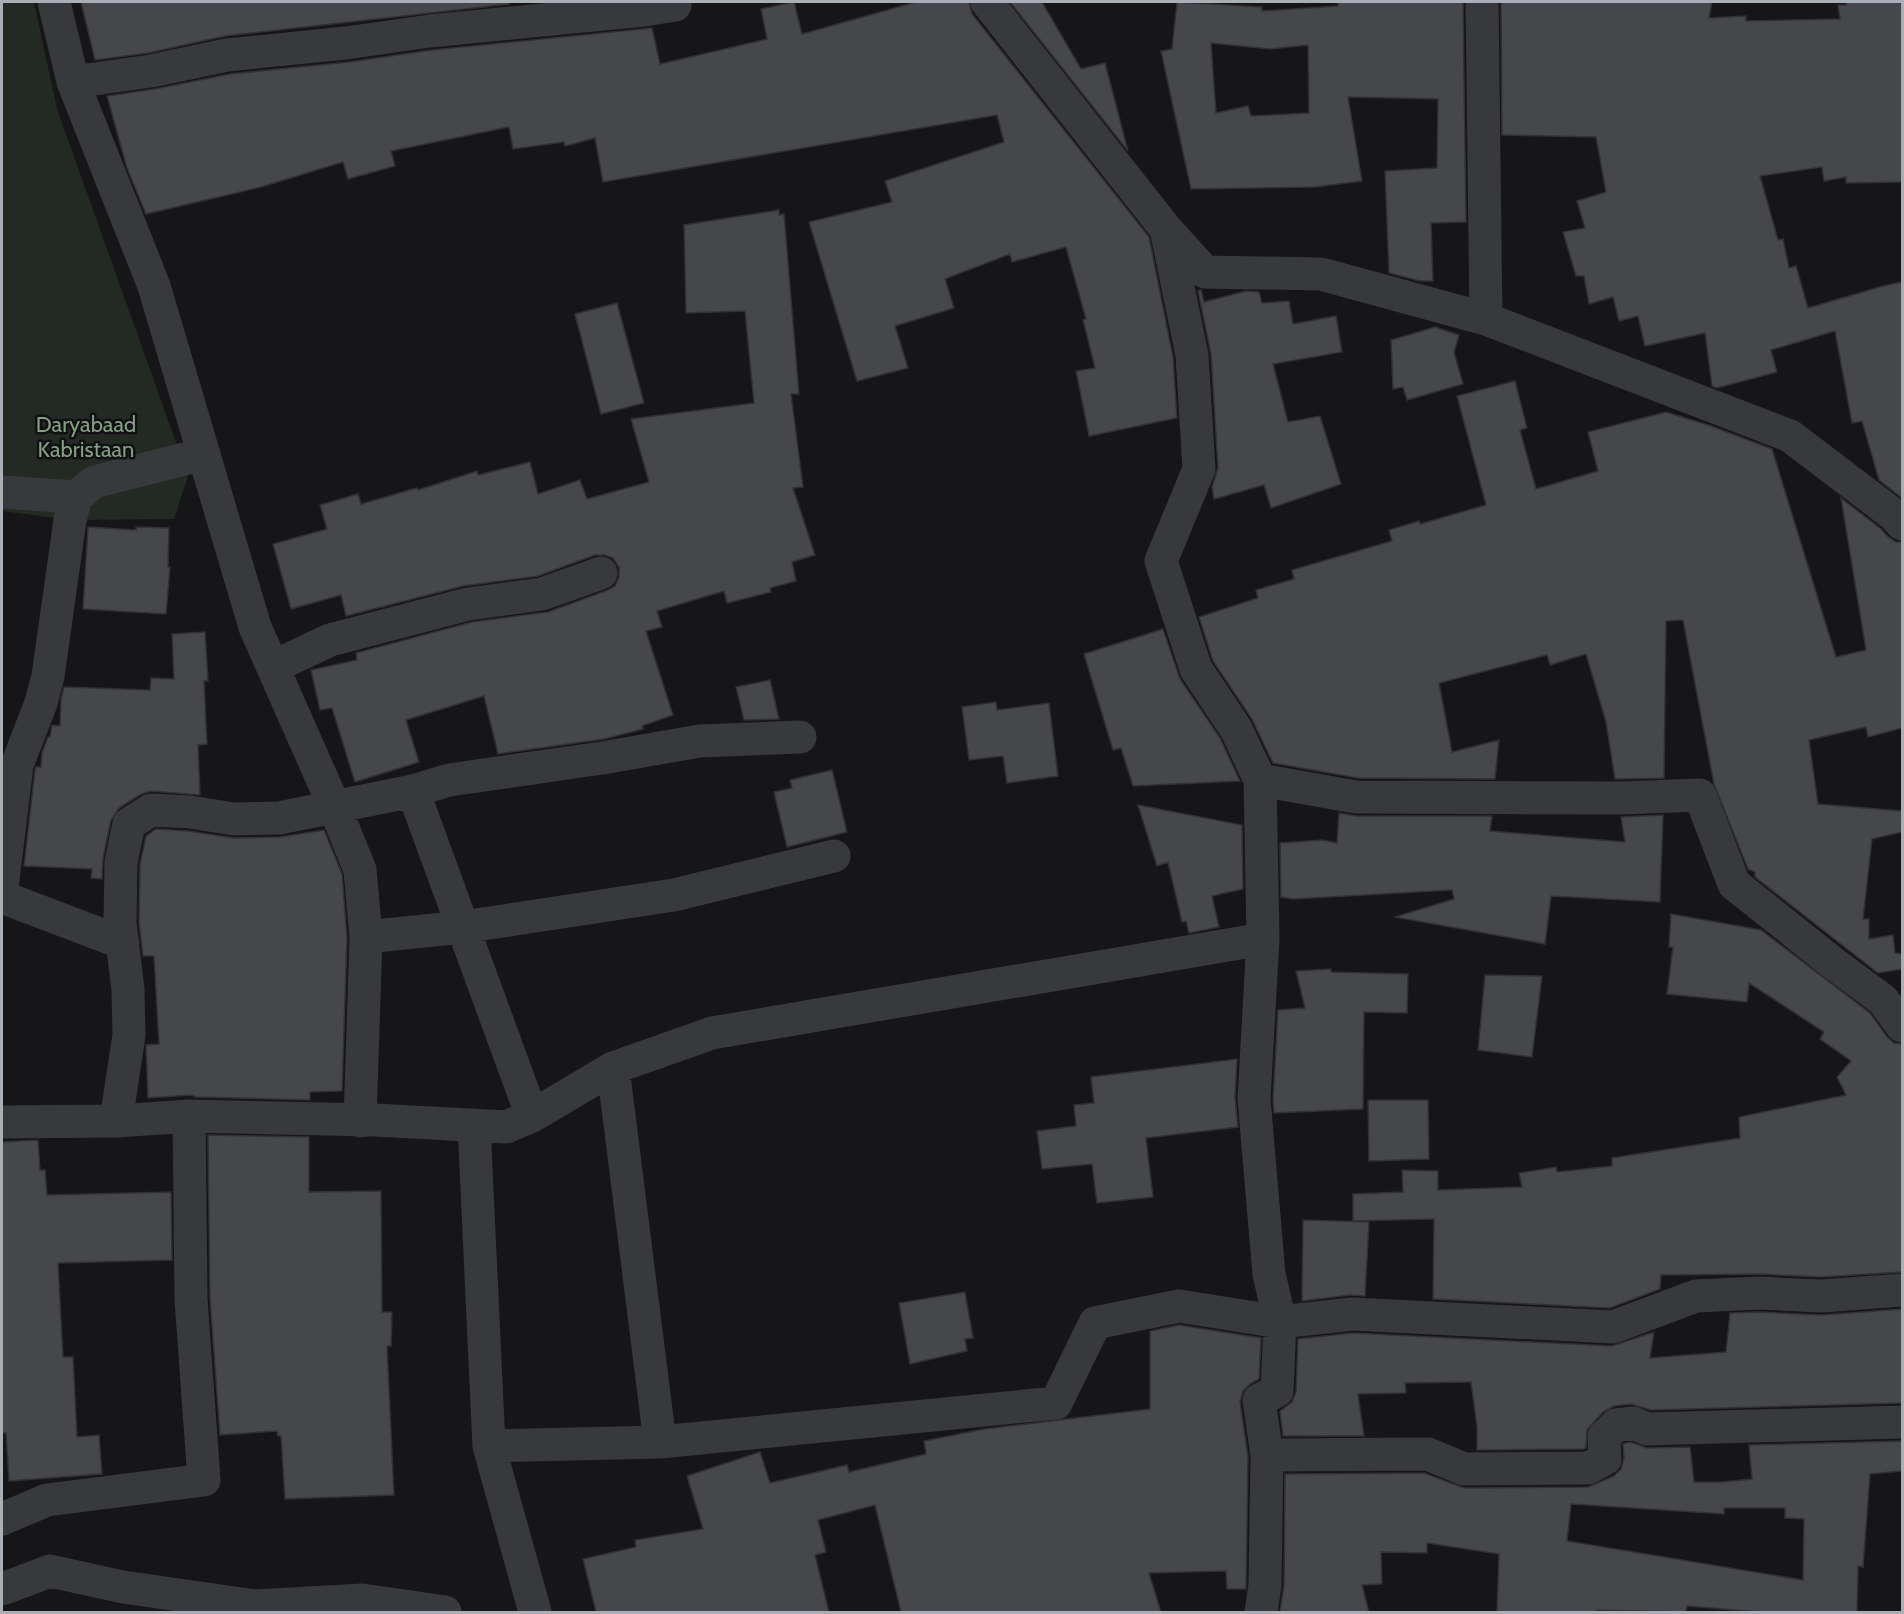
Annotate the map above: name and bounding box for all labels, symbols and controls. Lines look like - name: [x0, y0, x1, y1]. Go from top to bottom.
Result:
- park label: Daryabaad Kabristaan: [36, 411, 136, 463]

